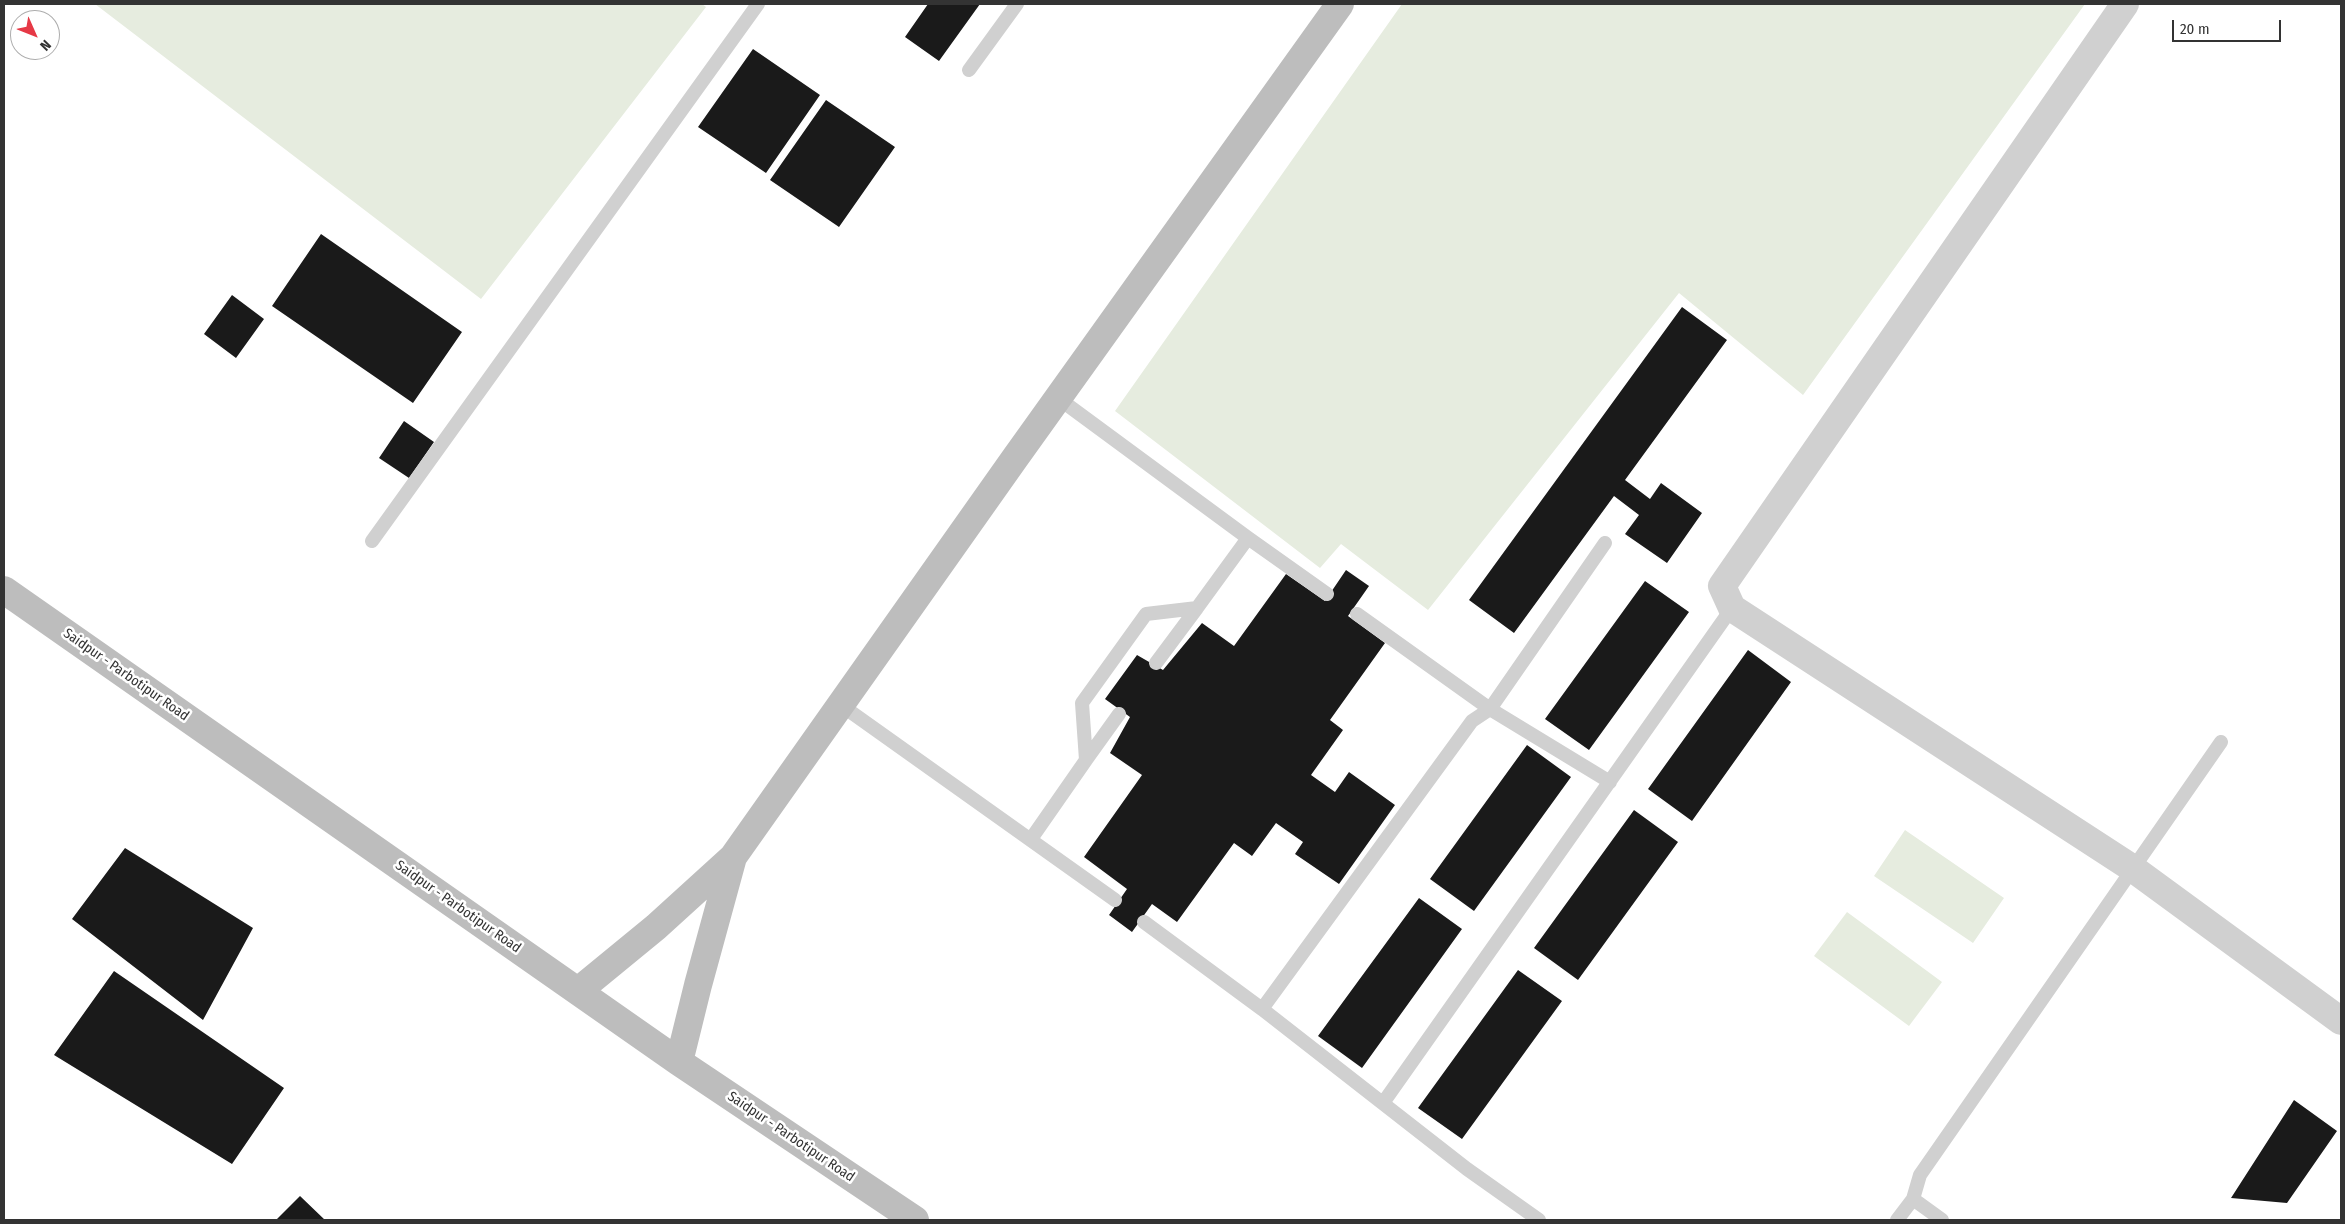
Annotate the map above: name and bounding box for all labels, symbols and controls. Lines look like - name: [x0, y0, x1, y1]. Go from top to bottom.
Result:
- north arrow: [10, 10, 60, 60]
- scale bar: [2175, 10, 2284, 42]
- text: 20 m: [2180, 20, 2210, 38]
- text: N: [36, 36, 54, 54]
- street label: Saidpur - Parbotipur Road: [60, 625, 192, 725]
- street label: Saidpur - Parbotipur Road: [392, 857, 524, 957]
- street label: Saidpur - Parbotipur Road: [724, 1088, 858, 1186]

